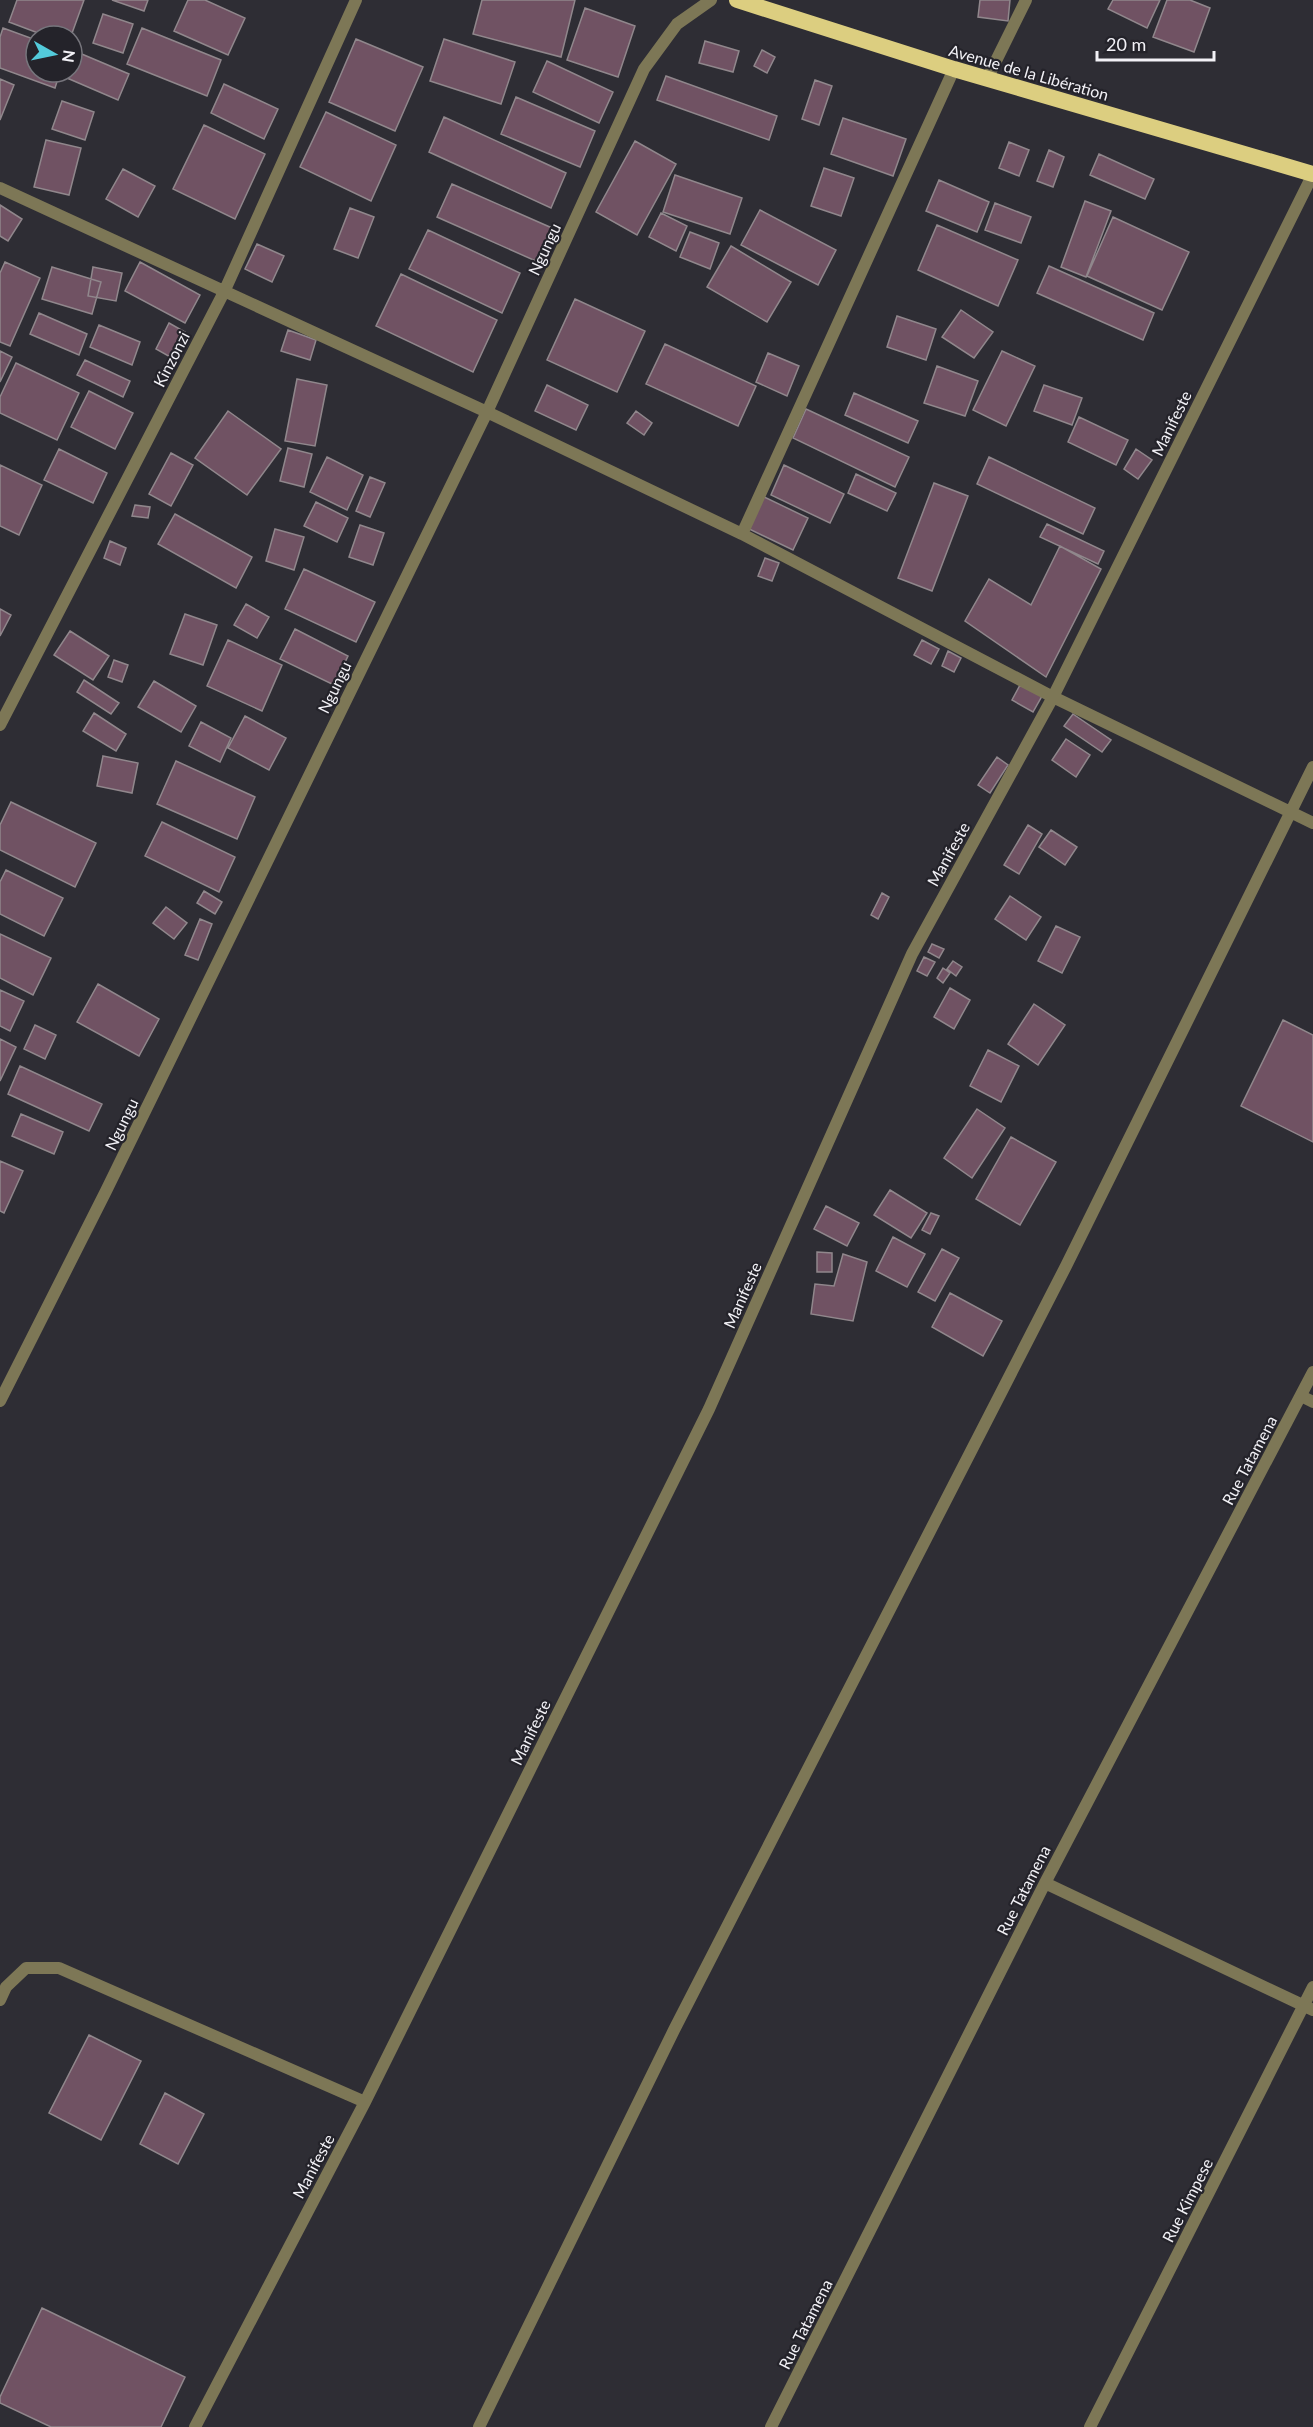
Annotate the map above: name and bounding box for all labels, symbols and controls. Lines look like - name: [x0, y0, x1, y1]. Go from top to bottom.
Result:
- north arrow: [24, 24, 84, 84]
- scale bar: [1097, 24, 1214, 62]
- text: 20 m: [1106, 33, 1146, 55]
- street label: Avenue de la Libération: [947, 40, 1111, 104]
- text: N: [59, 49, 80, 64]
- street label: Ngungu: [524, 220, 564, 278]
- street label: Kinzonzi: [149, 328, 193, 390]
- street label: Manifeste: [1147, 387, 1195, 459]
- street label: Ngungu: [313, 658, 355, 716]
- street label: Manifeste: [923, 819, 973, 889]
- street label: Ngungu: [100, 1095, 142, 1153]
- street label: Manifeste: [719, 1259, 765, 1331]
- street label: Rue Tatamena: [1218, 1412, 1280, 1508]
- street label: Manifeste: [506, 1696, 554, 1768]
- street label: Rue Tatamena: [992, 1842, 1054, 1938]
- street label: Manifeste: [288, 2131, 338, 2201]
- street label: Rue Kimpese: [1158, 2155, 1216, 2245]
- street label: Rue Tatamena: [774, 2276, 836, 2372]

